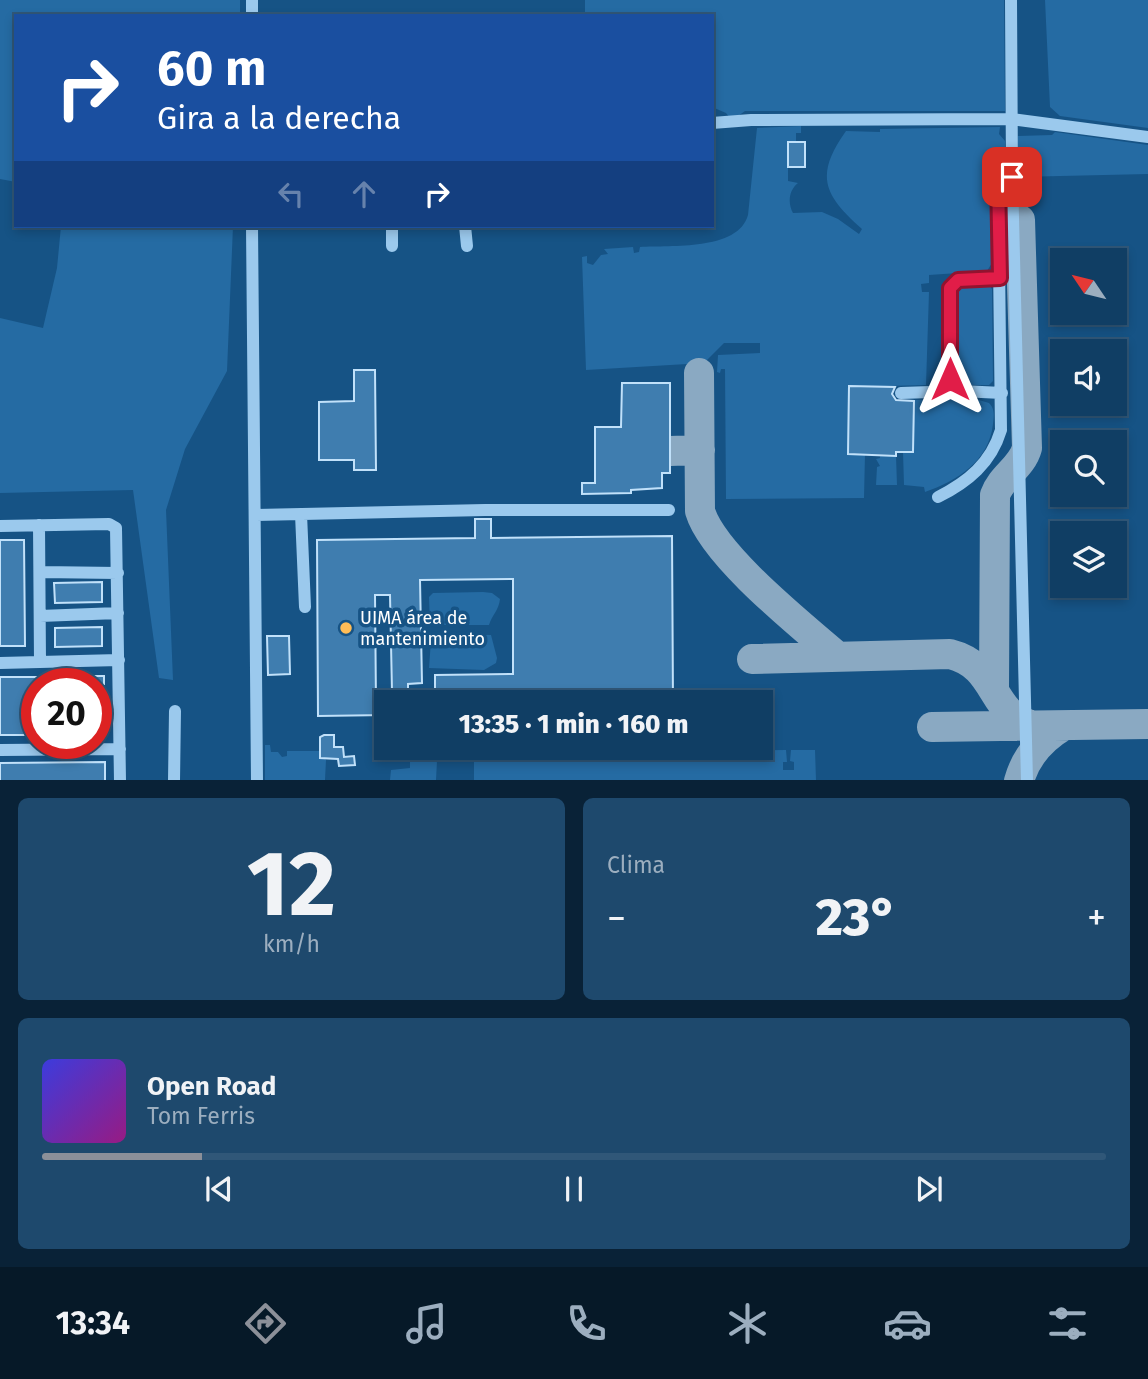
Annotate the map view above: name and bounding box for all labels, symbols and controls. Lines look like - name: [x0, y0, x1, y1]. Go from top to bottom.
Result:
- text: 60 m: [157, 39, 266, 98]
- icon: right: [42, 42, 133, 133]
- text: Gira a la derecha: [157, 99, 401, 137]
- pin: [982, 147, 1042, 207]
- icon: arrive: [993, 158, 1031, 196]
- icon: left: [272, 175, 310, 213]
- icon: ahead: [345, 175, 383, 213]
- icon: right: [418, 175, 456, 213]
- north arrow: [1050, 248, 1127, 326]
- map controls: [1050, 248, 1127, 598]
- button: sound: [1050, 339, 1127, 416]
- position arrow: [913, 342, 987, 416]
- button: search: [1050, 430, 1127, 507]
- button: layers: [1050, 521, 1127, 598]
- place label: UIMA área de mantenimiento: [360, 607, 485, 650]
- marker: UIMA área de mantenimiento: [338, 620, 354, 636]
- speed limit sign: 20: [21, 668, 112, 759]
- text: 13:35 · 1 min · 160 m: [459, 709, 688, 740]
- text: 12: [247, 830, 336, 939]
- text: Clima: [607, 851, 665, 879]
- text: 23°: [816, 886, 897, 949]
- text: −: [607, 895, 626, 941]
- text: +: [1087, 895, 1106, 941]
- text: km/h: [263, 930, 320, 958]
- text: Open Road: [147, 1071, 276, 1102]
- text: Tom Ferris: [147, 1102, 255, 1130]
- icon: previous: [200, 1170, 238, 1208]
- icon: pause: [555, 1170, 593, 1208]
- icon: next: [910, 1170, 948, 1208]
- icon: directions: [241, 1299, 290, 1348]
- icon: music: [402, 1299, 451, 1348]
- icon: phone: [562, 1299, 611, 1348]
- icon: climate: [723, 1299, 772, 1348]
- icon: car: [883, 1299, 932, 1348]
- icon: filters: [1043, 1299, 1092, 1348]
- text: 13:34: [56, 1304, 130, 1342]

